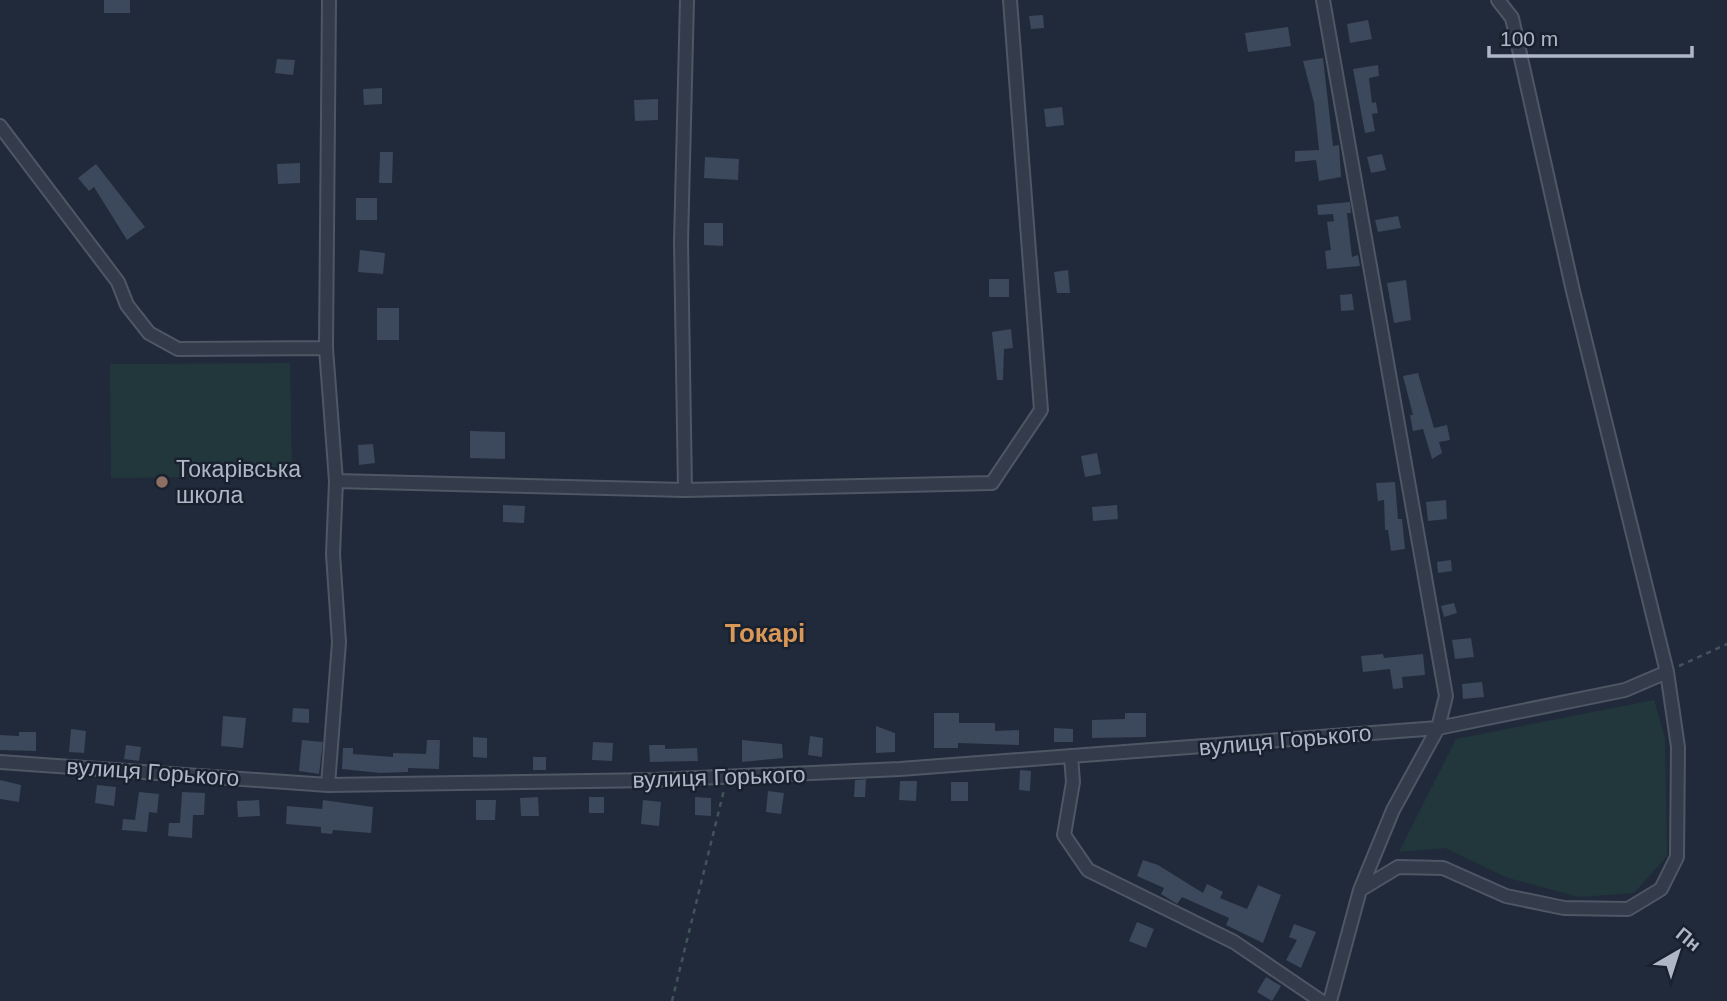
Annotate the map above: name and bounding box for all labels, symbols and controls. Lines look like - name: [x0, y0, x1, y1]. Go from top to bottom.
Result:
- scale bar: [1489, 14, 1692, 58]
- text: 100 m: [1500, 27, 1558, 50]
- place label: Токарівська школа: [176, 456, 301, 508]
- marker: Токарівська школа: [154, 474, 170, 490]
- district label: Токарі: [725, 618, 805, 648]
- street label: вулиця Горького: [1198, 719, 1372, 761]
- street label: вулиця Горького: [66, 753, 240, 791]
- street label: вулиця Горького: [632, 761, 806, 793]
- north arrow: [1643, 917, 1713, 987]
- text: Пн: [1672, 923, 1705, 955]

